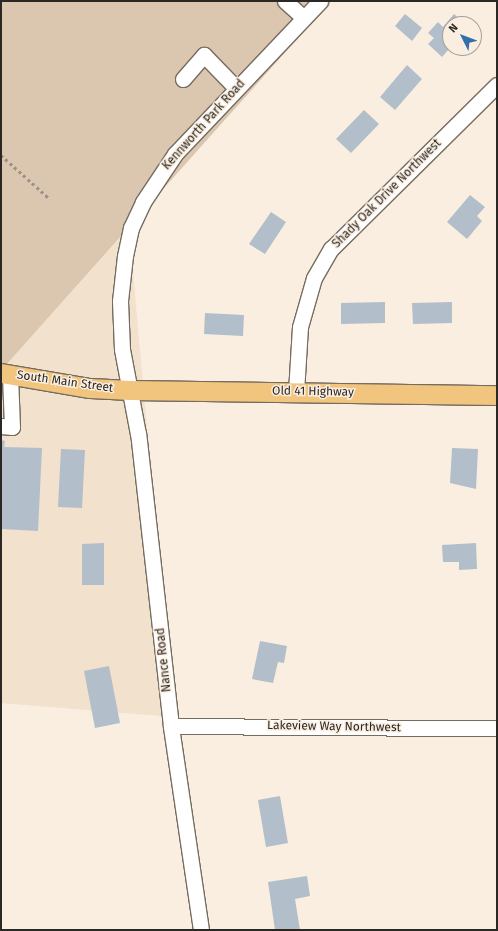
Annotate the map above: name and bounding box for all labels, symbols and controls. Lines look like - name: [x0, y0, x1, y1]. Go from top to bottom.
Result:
- north arrow: [442, 16, 482, 56]
- text: N: [446, 21, 461, 35]
- street label: Kennworth Park Road: [160, 77, 248, 173]
- street label: Shady Oak Drive Northwest: [330, 137, 444, 251]
- street label: South Main Street: [16, 368, 114, 396]
- street label: Old 41 Highway: [272, 384, 354, 400]
- street label: Nance Road: [153, 627, 175, 693]
- street label: Lakeview Way Northwest: [267, 719, 401, 735]

